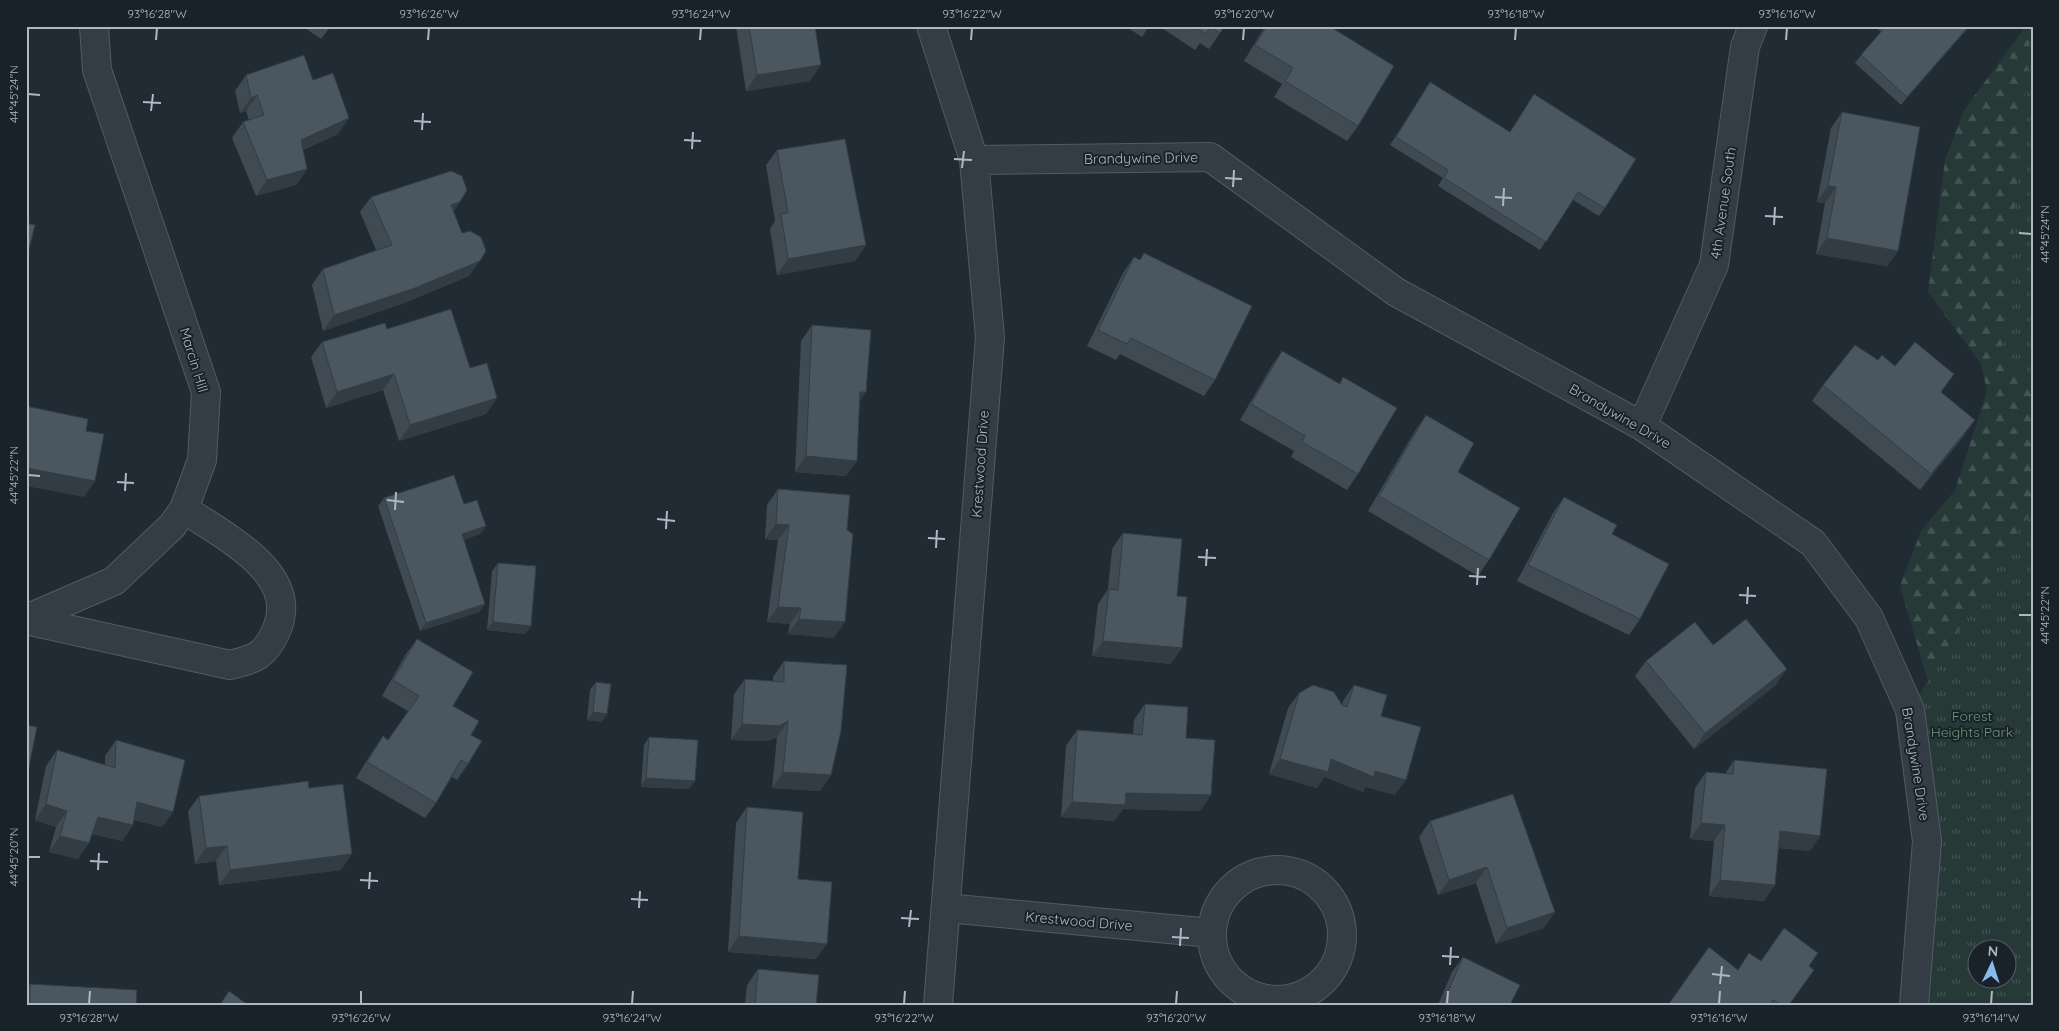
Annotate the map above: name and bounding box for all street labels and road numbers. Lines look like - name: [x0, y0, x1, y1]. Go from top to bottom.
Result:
- street label: 4th Avenue South: [1706, 146, 1740, 260]
- street label: Brandywine Drive: [1084, 148, 1198, 168]
- street label: Marcin Hill: [176, 325, 212, 395]
- street label: Brandywine Drive: [1566, 380, 1674, 452]
- street label: Krestwood Drive: [967, 410, 993, 518]
- street label: Brandywine Drive: [1898, 706, 1934, 822]
- street label: Krestwood Drive: [1025, 907, 1133, 935]

